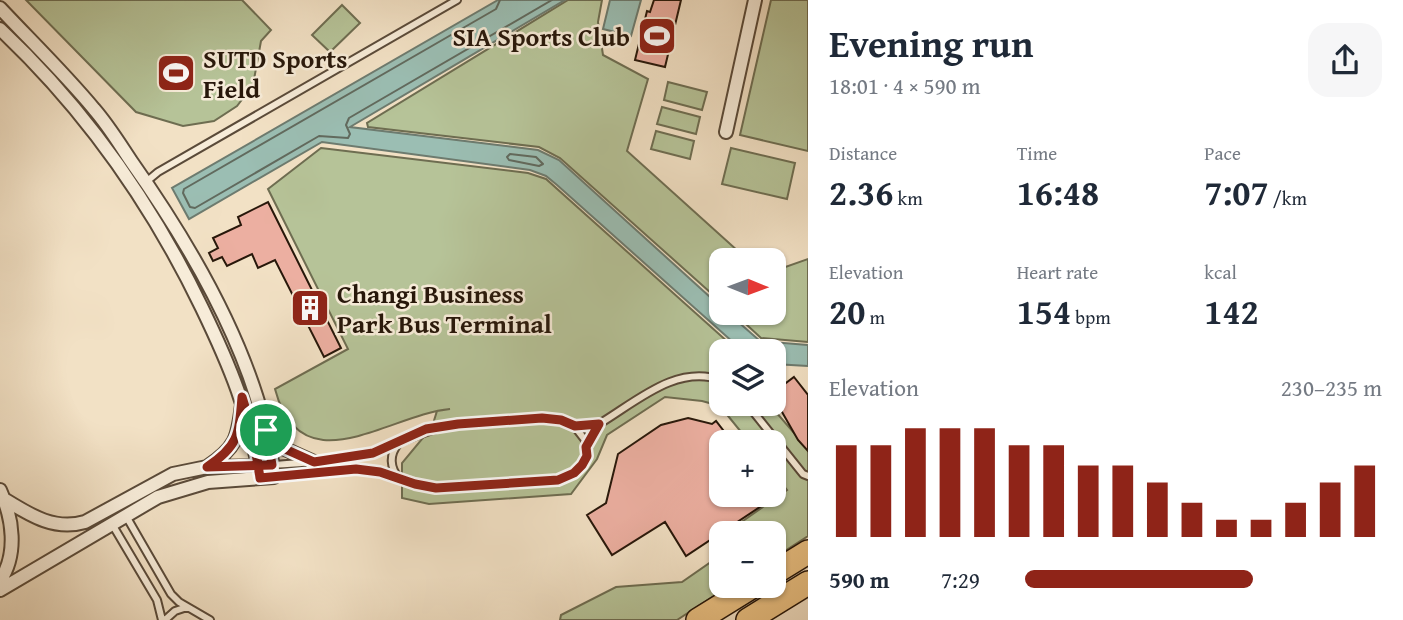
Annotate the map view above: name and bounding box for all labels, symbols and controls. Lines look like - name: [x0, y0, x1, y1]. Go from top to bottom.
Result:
- sports icon: SIA Sports Club: [636, 15, 678, 57]
- text: Evening run: [829, 15, 1033, 71]
- place label: SIA Sports Club: [452, 17, 630, 56]
- button: share: [1308, 23, 1382, 97]
- place label: SUTD Sports Field: [203, 39, 347, 108]
- sports icon: SUTD Sports Field: [155, 52, 197, 94]
- text: 18:01 · 4 × 590 m: [829, 69, 981, 102]
- text: Distance: [829, 139, 897, 167]
- text: Time: [1017, 139, 1057, 167]
- text: Pace: [1204, 139, 1241, 167]
- text: 2.36: [829, 167, 893, 218]
- text: 16:48: [1017, 167, 1099, 218]
- text: 7:07: [1204, 167, 1269, 218]
- text: km: [893, 184, 923, 212]
- text: /km: [1269, 184, 1307, 212]
- north arrow: [709, 248, 786, 326]
- map controls: [709, 248, 786, 598]
- text: Elevation: [829, 258, 903, 286]
- text: Heart rate: [1017, 258, 1098, 286]
- text: kcal: [1204, 258, 1237, 286]
- place label: Changi Business Park Bus Terminal: [337, 274, 552, 343]
- text: 20: [829, 286, 865, 337]
- text: 154: [1017, 286, 1071, 337]
- text: 142: [1204, 286, 1259, 337]
- building icon: Changi Business Park Bus Terminal: [289, 287, 331, 329]
- text: m: [865, 303, 885, 331]
- text: bpm: [1071, 303, 1111, 331]
- button: layers: [709, 339, 786, 416]
- text: Elevation: [829, 371, 919, 404]
- text: 230–235 m: [1281, 371, 1382, 404]
- pin: [236, 400, 296, 460]
- icon: arrive: [247, 411, 285, 449]
- button: +: [709, 430, 786, 507]
- button: −: [709, 521, 786, 598]
- text: 590 m: [829, 563, 890, 596]
- text: 7:29: [941, 563, 980, 596]

